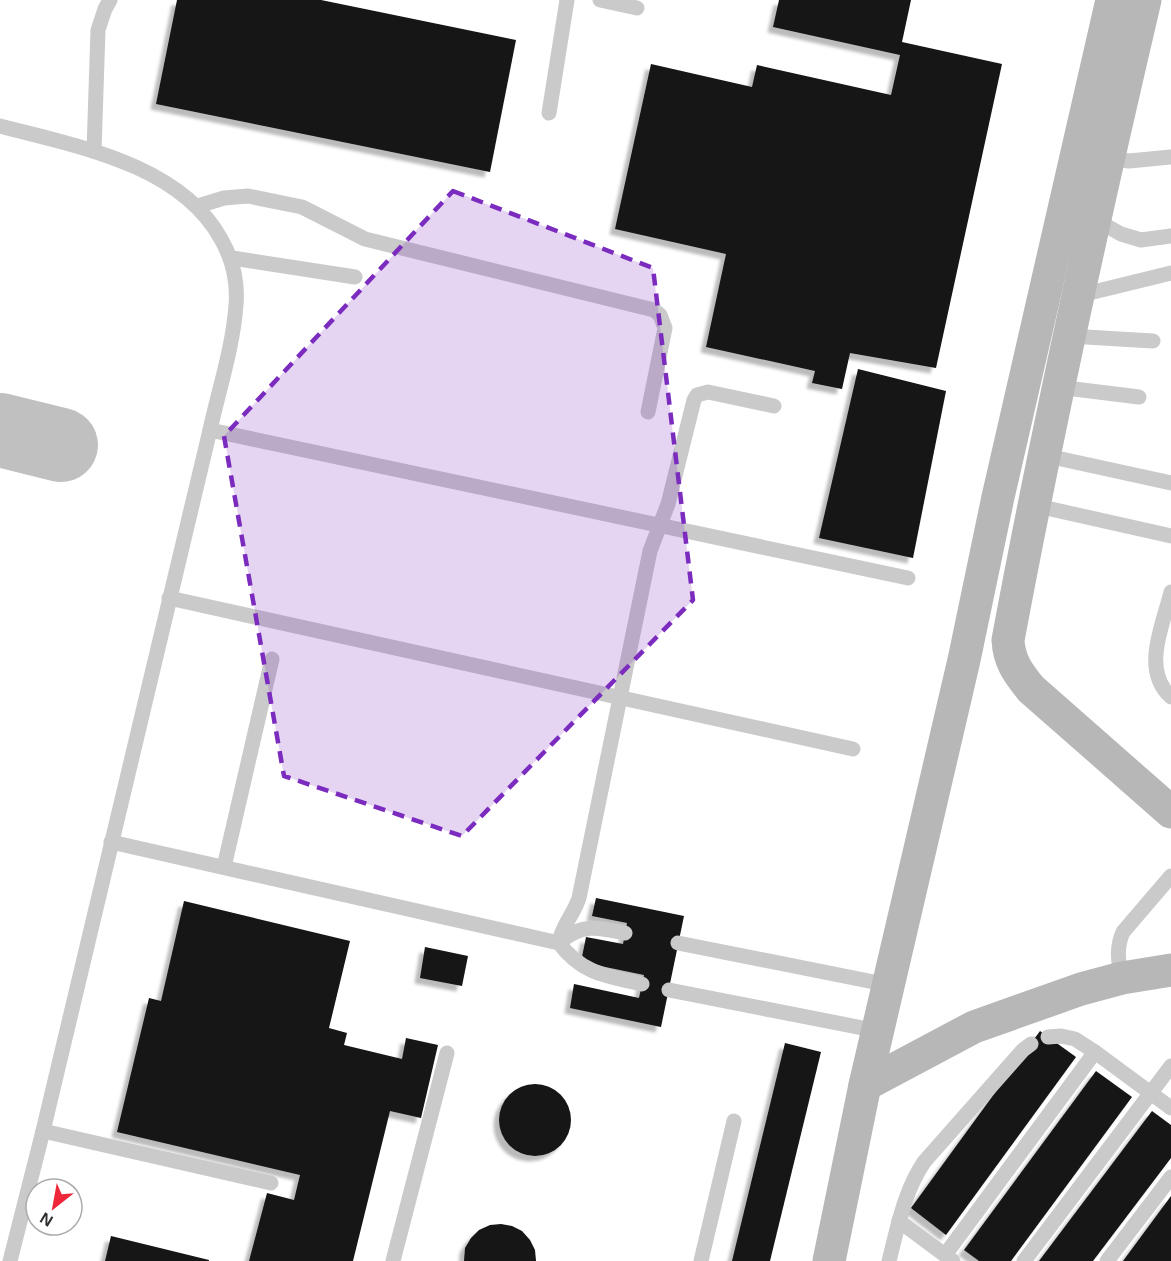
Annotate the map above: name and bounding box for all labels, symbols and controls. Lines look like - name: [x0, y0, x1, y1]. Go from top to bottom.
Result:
- north arrow: [24, 1177, 84, 1237]
- text: N: [37, 1209, 56, 1230]

